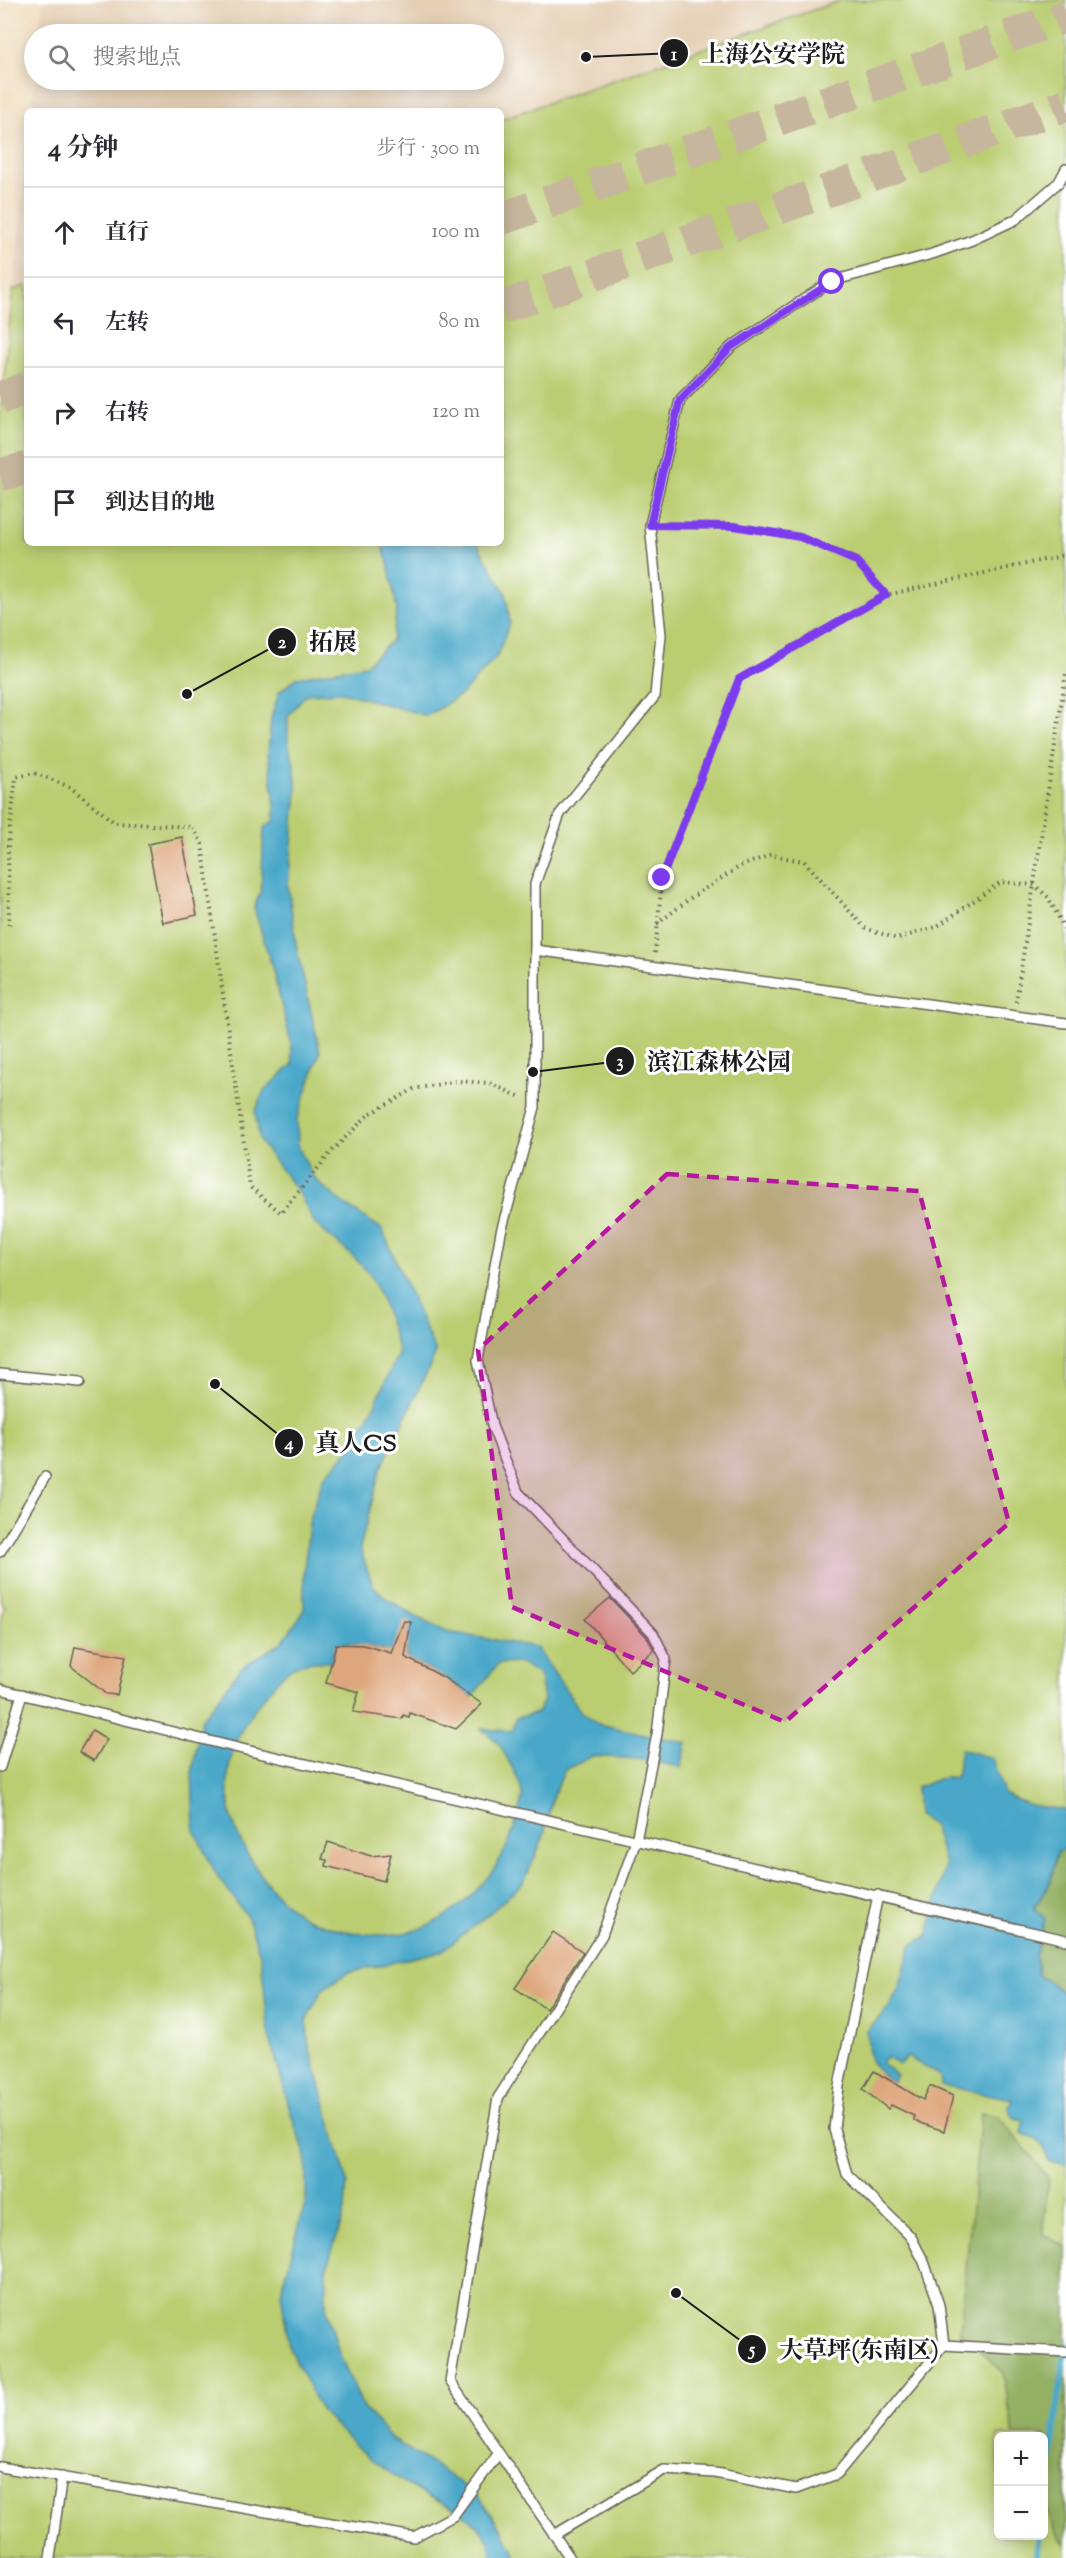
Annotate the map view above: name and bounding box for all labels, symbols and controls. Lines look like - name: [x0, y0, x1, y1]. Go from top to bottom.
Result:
- search box: [24, 24, 504, 90]
- callout: 上海公安学院: [659, 32, 857, 74]
- text: 上海公安学院: [701, 39, 845, 73]
- icon: search: [45, 41, 78, 74]
- text: 搜索地点: [93, 43, 181, 75]
- text: 1: [671, 43, 678, 69]
- text: 4 分钟: [48, 131, 119, 168]
- text: 步行 · 300 m: [377, 135, 480, 164]
- icon: ahead: [48, 216, 81, 249]
- text: 直行: [105, 218, 149, 250]
- text: 100 m: [431, 218, 480, 247]
- route start: [818, 268, 844, 294]
- icon: left: [48, 306, 81, 339]
- text: 左转: [105, 308, 149, 340]
- text: 80 m: [439, 308, 480, 337]
- icon: right: [48, 396, 81, 429]
- text: 右转: [105, 398, 149, 430]
- text: 120 m: [432, 398, 480, 427]
- icon: arrive: [48, 486, 81, 519]
- text: 到达目的地: [105, 488, 215, 520]
- callout: 拓展: [267, 621, 369, 663]
- text: 拓展: [309, 627, 357, 661]
- text: 2: [278, 631, 287, 657]
- route end: [648, 864, 674, 890]
- callout: 滨江森林公园: [605, 1040, 803, 1082]
- text: 滨江森林公园: [647, 1047, 791, 1081]
- text: 3: [616, 1050, 624, 1076]
- callout: 真人CS: [274, 1422, 409, 1464]
- text: 真人CS: [315, 1428, 397, 1462]
- text: 4: [283, 1432, 294, 1458]
- callout: 大草坪(东南区): [737, 2328, 951, 2370]
- text: 大草坪(东南区): [779, 2335, 939, 2369]
- text: 5: [747, 2338, 756, 2364]
- map controls: [994, 2432, 1048, 2540]
- button: +: [994, 2432, 1048, 2486]
- button: −: [994, 2486, 1048, 2540]

